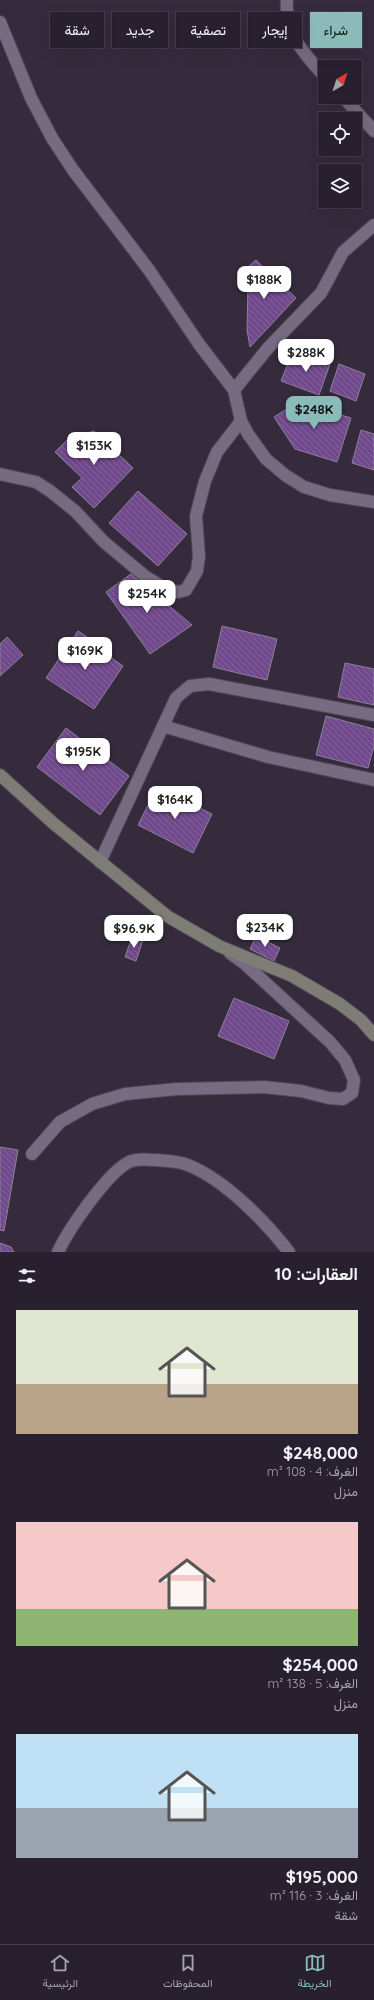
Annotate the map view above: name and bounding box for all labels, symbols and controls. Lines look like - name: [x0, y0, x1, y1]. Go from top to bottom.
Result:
- chip: شقة: [50, 12, 104, 48]
- chip: جديد: [112, 12, 168, 48]
- chip: تصفية: [176, 12, 240, 48]
- chip: إيجار: [248, 12, 302, 48]
- chip: شراء: [310, 12, 362, 48]
- north arrow: [318, 60, 362, 104]
- map controls: [318, 60, 362, 208]
- button: locate: [318, 112, 362, 156]
- button: layers: [318, 164, 362, 208]
- pin: $188K: [236, 266, 292, 300]
- text: $188K: [246, 271, 282, 287]
- pin: $288K: [278, 339, 334, 373]
- text: $288K: [287, 344, 325, 360]
- pin: $248K: [286, 396, 342, 430]
- text: $248K: [295, 401, 333, 417]
- pin: $153K: [66, 432, 122, 466]
- text: $153K: [76, 437, 112, 453]
- pin: $254K: [119, 580, 175, 614]
- text: $254K: [128, 585, 166, 601]
- pin: $169K: [57, 637, 113, 671]
- text: $169K: [67, 642, 103, 658]
- pin: $195K: [55, 738, 111, 772]
- text: $195K: [65, 743, 101, 759]
- pin: $164K: [147, 786, 203, 820]
- text: $164K: [157, 791, 193, 807]
- pin: $234K: [237, 914, 293, 948]
- pin: $96.9K: [101, 915, 167, 949]
- text: $234K: [246, 919, 284, 935]
- text: $96.9K: [113, 920, 155, 936]
- text: العقارات: 10: [275, 1263, 358, 1284]
- icon: filters: [16, 1265, 38, 1287]
- icon: home: [151, 1336, 223, 1408]
- text: $248,000: [283, 1442, 358, 1463]
- text: الغرف: 4 · 108 m²: [267, 1463, 358, 1479]
- text: منزل: [334, 1483, 358, 1499]
- icon: home: [151, 1548, 223, 1620]
- text: $254,000: [282, 1654, 358, 1675]
- text: الغرف: 5 · 138 m²: [267, 1675, 358, 1691]
- text: منزل: [334, 1695, 358, 1711]
- icon: home: [151, 1760, 223, 1832]
- text: $195,000: [286, 1866, 358, 1887]
- text: الغرف: 3 · 116 m²: [270, 1887, 358, 1903]
- text: شقة: [335, 1907, 358, 1923]
- tab: الرئيسية: [43, 1952, 78, 1993]
- tab: المحفوظات: [163, 1952, 213, 1993]
- tab: الخريطة: [298, 1952, 332, 1993]

